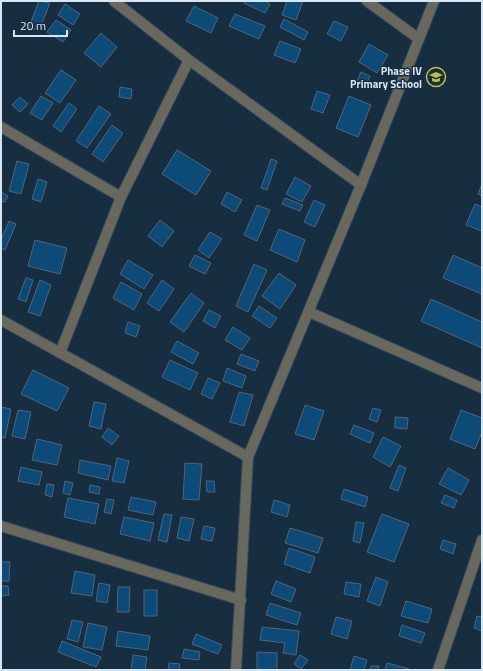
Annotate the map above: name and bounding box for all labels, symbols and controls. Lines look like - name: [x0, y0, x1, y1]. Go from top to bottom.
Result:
- scale bar: [14, 12, 67, 38]
- text: 20 m: [20, 16, 46, 35]
- place label: Phase IV Primary School: [350, 63, 422, 92]
- school or university icon: Phase IV Primary School: [425, 66, 447, 88]

